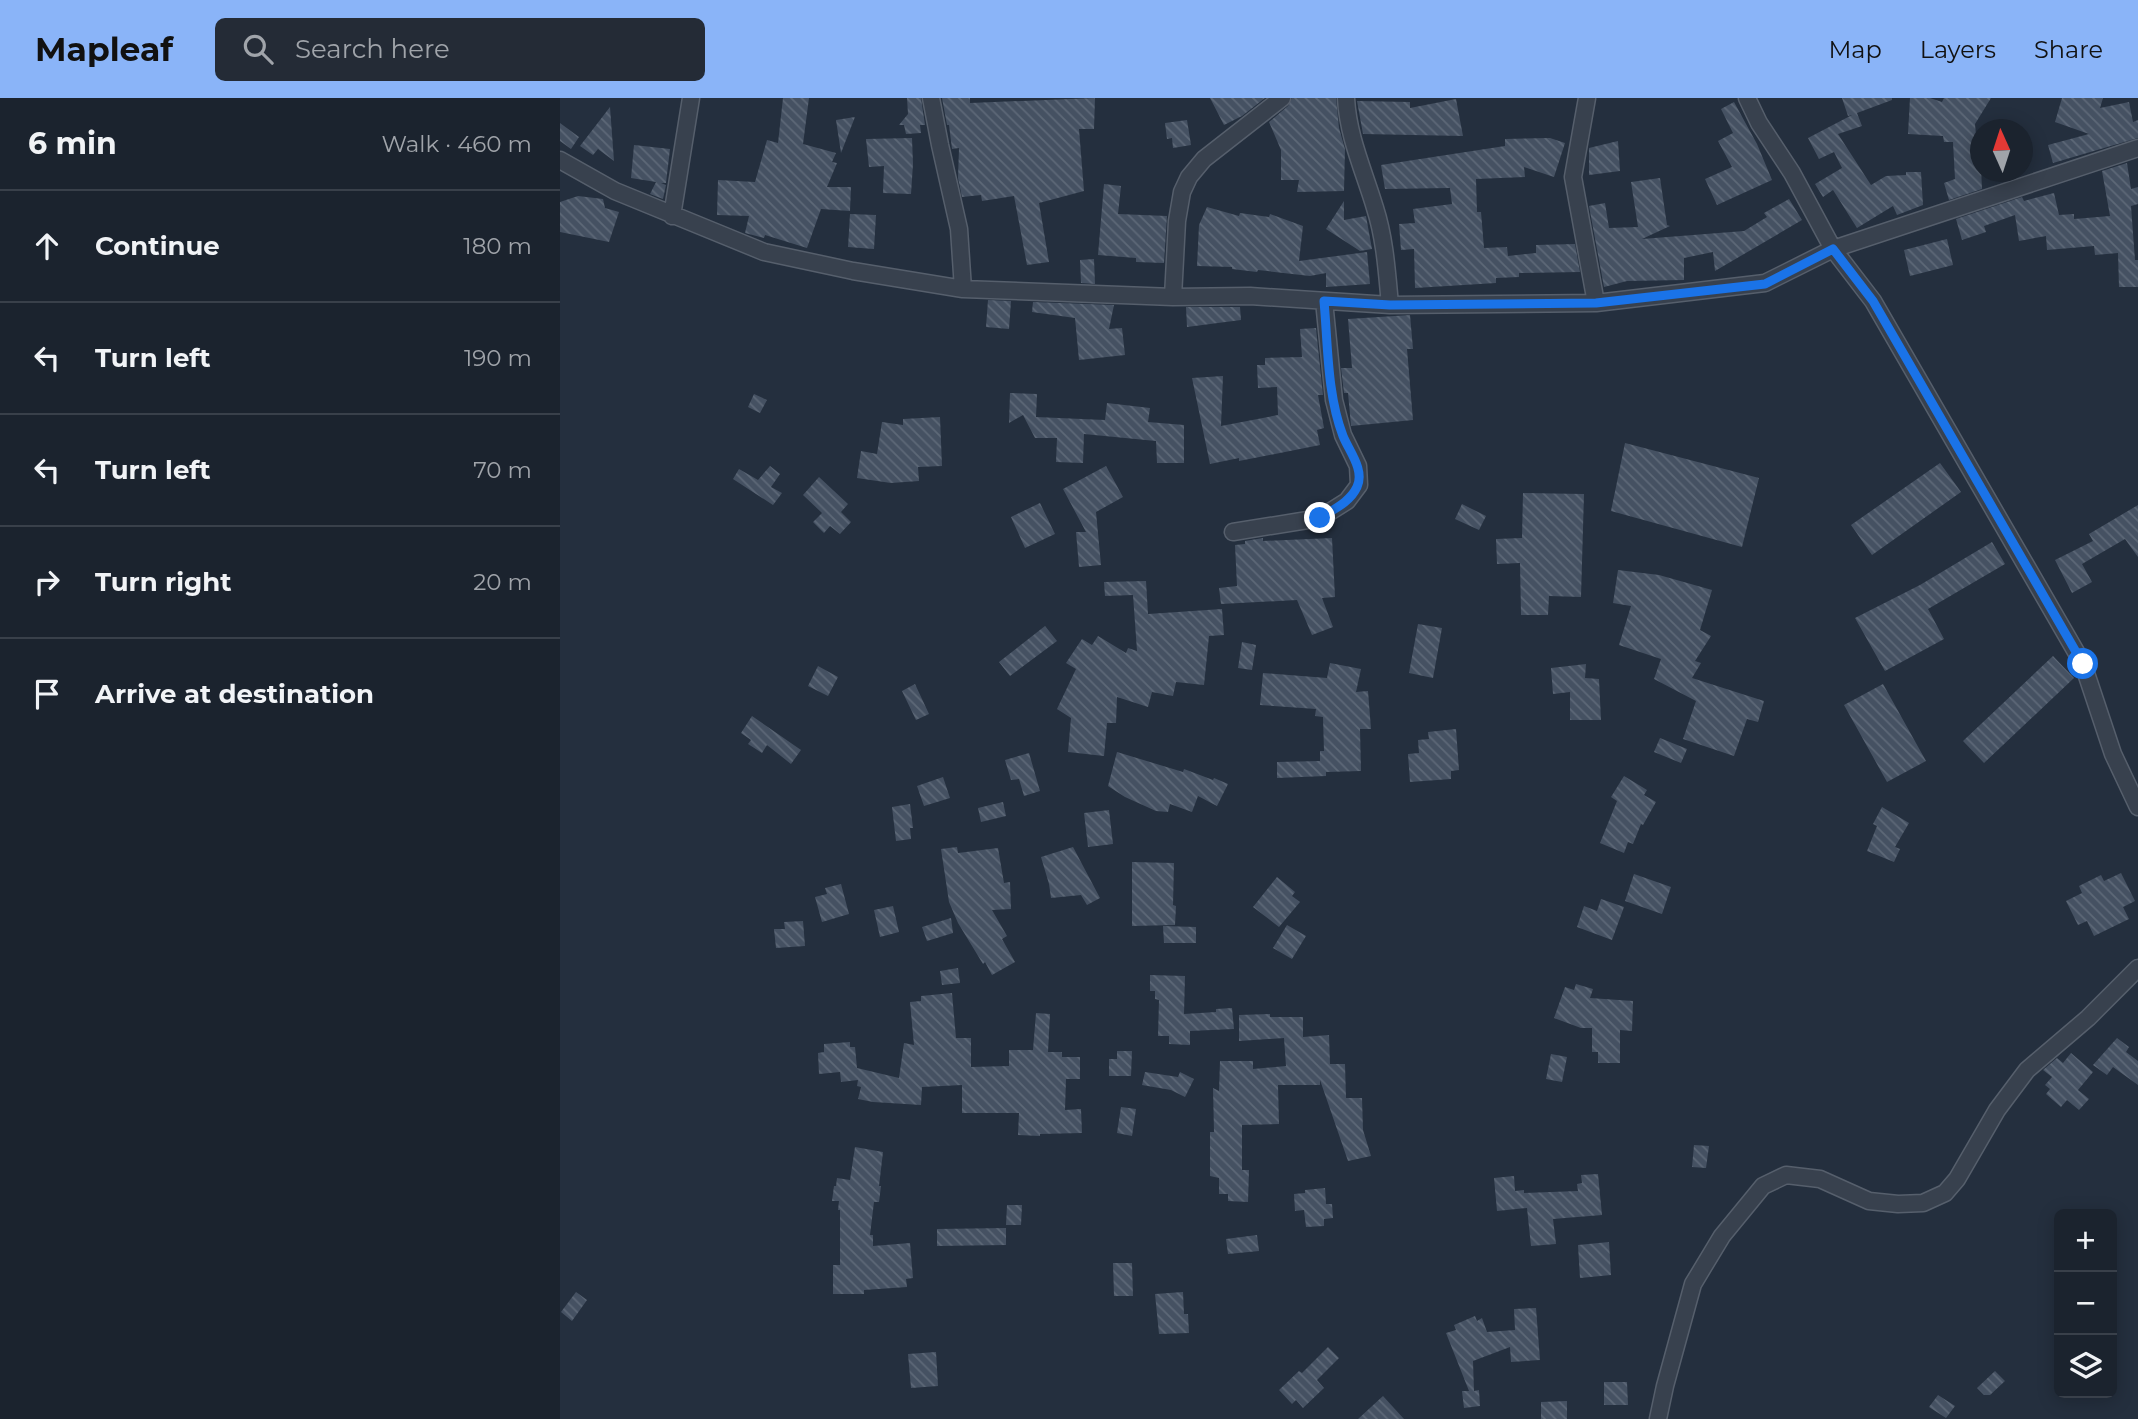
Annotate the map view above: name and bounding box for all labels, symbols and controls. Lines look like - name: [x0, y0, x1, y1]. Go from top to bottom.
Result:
- search box: [215, 18, 705, 81]
- text: Mapleaf: [35, 29, 173, 69]
- icon: search: [239, 30, 277, 68]
- text: Search here: [295, 33, 450, 65]
- text: Map: [1828, 35, 1882, 64]
- text: Layers: [1920, 35, 1996, 64]
- text: Share: [2034, 35, 2103, 64]
- north arrow: [1970, 119, 2033, 182]
- text: 6 min: [28, 125, 117, 162]
- text: Walk · 460 m: [381, 130, 532, 158]
- icon: ahead: [28, 227, 66, 265]
- text: Continue: [95, 230, 220, 262]
- text: 180 m: [463, 232, 532, 260]
- icon: left: [28, 339, 66, 377]
- text: Turn left: [95, 342, 211, 374]
- text: 190 m: [464, 344, 532, 372]
- icon: left: [28, 451, 66, 489]
- text: Turn left: [95, 454, 211, 486]
- text: 70 m: [473, 456, 532, 484]
- route end: [1304, 502, 1335, 533]
- icon: right: [28, 563, 66, 601]
- text: Turn right: [95, 566, 231, 598]
- text: 20 m: [473, 568, 532, 596]
- route start: [2067, 648, 2098, 679]
- icon: arrive: [28, 675, 66, 713]
- text: Arrive at destination: [95, 678, 374, 710]
- map controls: [2054, 1209, 2117, 1398]
- button: +: [2054, 1209, 2117, 1272]
- button: −: [2054, 1272, 2117, 1335]
- button: layers: [2054, 1335, 2117, 1398]

